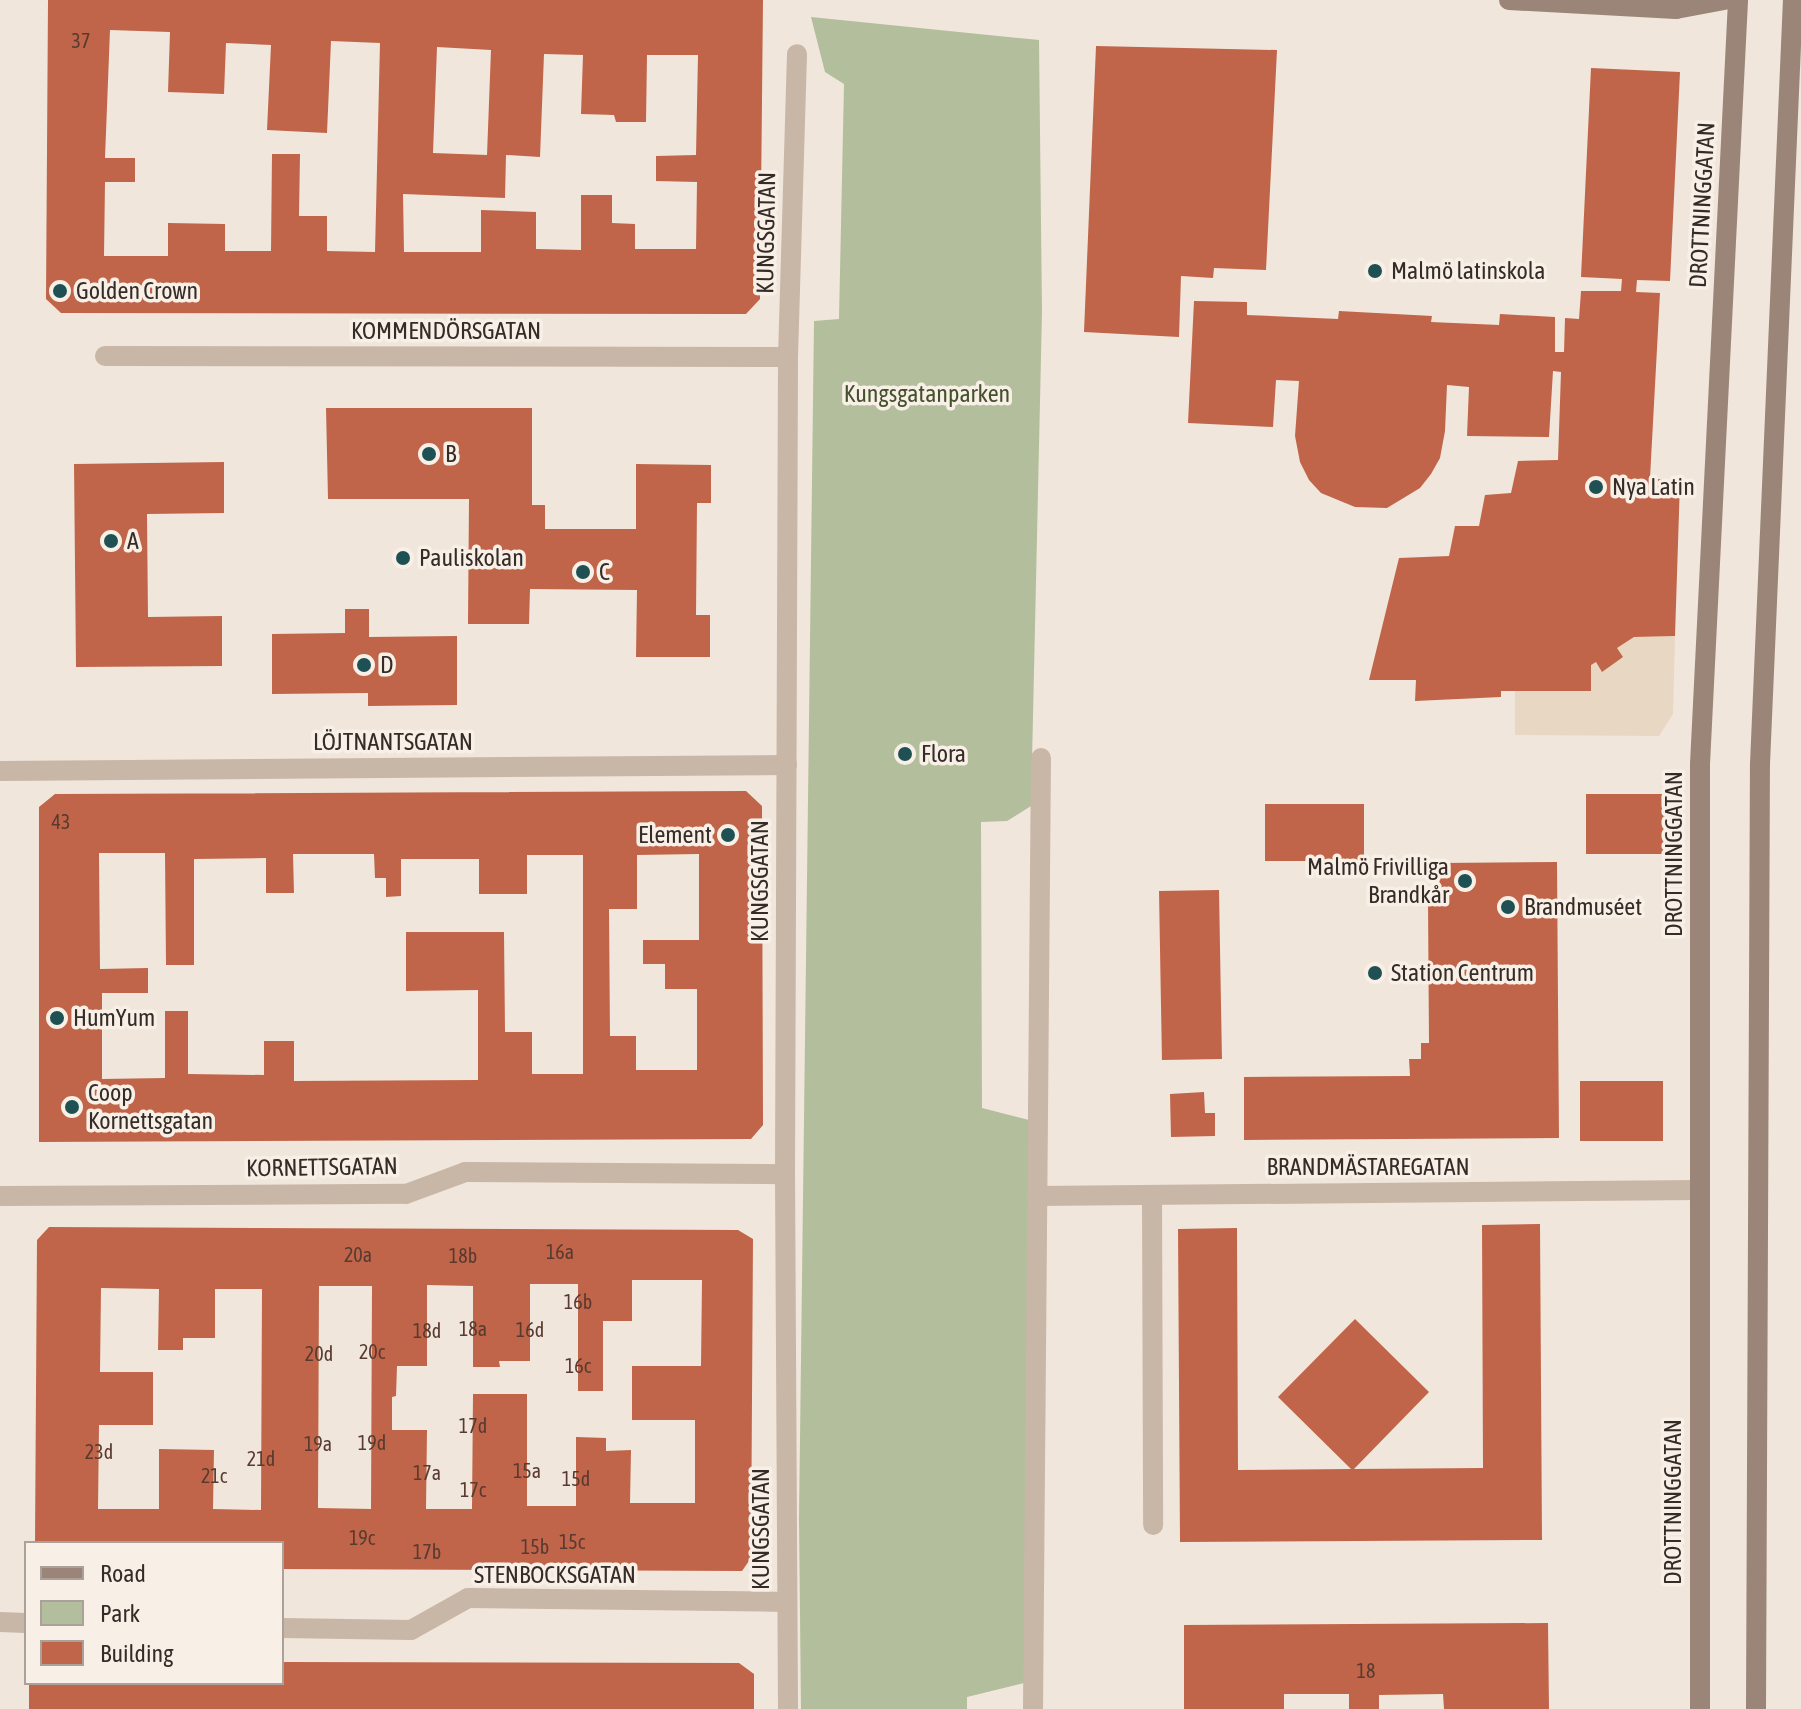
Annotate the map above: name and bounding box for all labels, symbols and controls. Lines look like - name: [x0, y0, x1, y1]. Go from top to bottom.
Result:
- house number: 37: [72, 28, 90, 52]
- street label: DROTTNINGGATAN: [1683, 121, 1721, 289]
- street label: KUNGSGATAN: [751, 172, 781, 294]
- place label: Malmö latinskola: [1391, 257, 1545, 285]
- marker: Malmö latinskola: [1366, 262, 1384, 280]
- place label: Golden Crown: [76, 277, 198, 305]
- marker: Golden Crown: [51, 282, 69, 300]
- street label: KOMMENDÖRSGATAN: [351, 317, 541, 345]
- park label: Kungsgatanparken: [844, 380, 1010, 408]
- place label: B: [445, 440, 456, 468]
- marker: B: [420, 445, 438, 463]
- place label: Nya Latin: [1612, 473, 1695, 501]
- marker: Nya Latin: [1587, 478, 1605, 496]
- place label: A: [127, 527, 139, 555]
- marker: A: [102, 532, 120, 550]
- place label: Pauliskolan: [419, 544, 524, 572]
- marker: Pauliskolan: [394, 549, 412, 567]
- place label: C: [599, 558, 610, 586]
- marker: C: [574, 563, 592, 581]
- place label: D: [380, 651, 393, 679]
- marker: D: [355, 656, 373, 674]
- street label: LÖJTNANTSGATAN: [313, 728, 473, 756]
- place label: Flora: [921, 740, 966, 768]
- marker: Flora: [896, 745, 914, 763]
- street label: DROTTNINGGATAN: [1660, 771, 1688, 937]
- house number: 43: [52, 809, 70, 833]
- street label: KUNGSGATAN: [746, 820, 774, 942]
- place label: Element: [638, 821, 712, 849]
- marker: Element: [719, 826, 737, 844]
- place label: Malmö Frivilliga Brandkår: [1307, 853, 1449, 909]
- marker: Malmö Frivilliga Brandkår: [1456, 872, 1474, 890]
- place label: Brandmuséet: [1524, 893, 1642, 921]
- marker: Brandmuséet: [1499, 898, 1517, 916]
- place label: Station Centrum: [1391, 959, 1534, 987]
- marker: Station Centrum: [1366, 964, 1384, 982]
- place label: HumYum: [73, 1004, 155, 1032]
- marker: HumYum: [48, 1009, 66, 1027]
- place label: Coop Kornettsgatan: [88, 1079, 213, 1135]
- marker: Coop Kornettsgatan: [63, 1098, 81, 1116]
- street label: KORNETTSGATAN: [246, 1151, 398, 1183]
- street label: BRANDMÄSTAREGATAN: [1266, 1153, 1470, 1181]
- house number: 16a: [546, 1239, 574, 1263]
- house number: 20a: [344, 1242, 372, 1266]
- house number: 18b: [449, 1243, 477, 1267]
- house number: 16b: [564, 1289, 592, 1313]
- house number: 18a: [459, 1316, 487, 1340]
- house number: 16d: [516, 1317, 544, 1341]
- house number: 18d: [413, 1318, 441, 1342]
- house number: 20c: [359, 1339, 385, 1363]
- house number: 20d: [305, 1341, 333, 1365]
- house number: 16c: [565, 1353, 591, 1377]
- house number: 17d: [459, 1413, 487, 1437]
- street label: DROTTNINGGATAN: [1659, 1419, 1687, 1585]
- house number: 19d: [358, 1430, 386, 1454]
- house number: 19a: [304, 1431, 332, 1455]
- house number: 23d: [85, 1439, 113, 1463]
- house number: 21d: [247, 1446, 275, 1470]
- house number: 15a: [513, 1458, 541, 1482]
- house number: 17a: [413, 1460, 441, 1484]
- house number: 21c: [201, 1463, 227, 1487]
- house number: 15d: [562, 1466, 590, 1490]
- street label: KUNGSGATAN: [747, 1468, 775, 1590]
- house number: 17c: [460, 1477, 486, 1501]
- house number: 19c: [349, 1525, 375, 1549]
- house number: 15c: [559, 1529, 585, 1553]
- house number: 15b: [521, 1534, 549, 1558]
- house number: 17b: [413, 1539, 441, 1563]
- legend: [24, 1541, 284, 1685]
- text: Road: [100, 1560, 146, 1587]
- street label: STENBOCKSGATAN: [474, 1561, 636, 1589]
- text: Park: [100, 1600, 140, 1627]
- text: Building: [100, 1640, 173, 1667]
- house number: 18: [1357, 1658, 1375, 1682]

